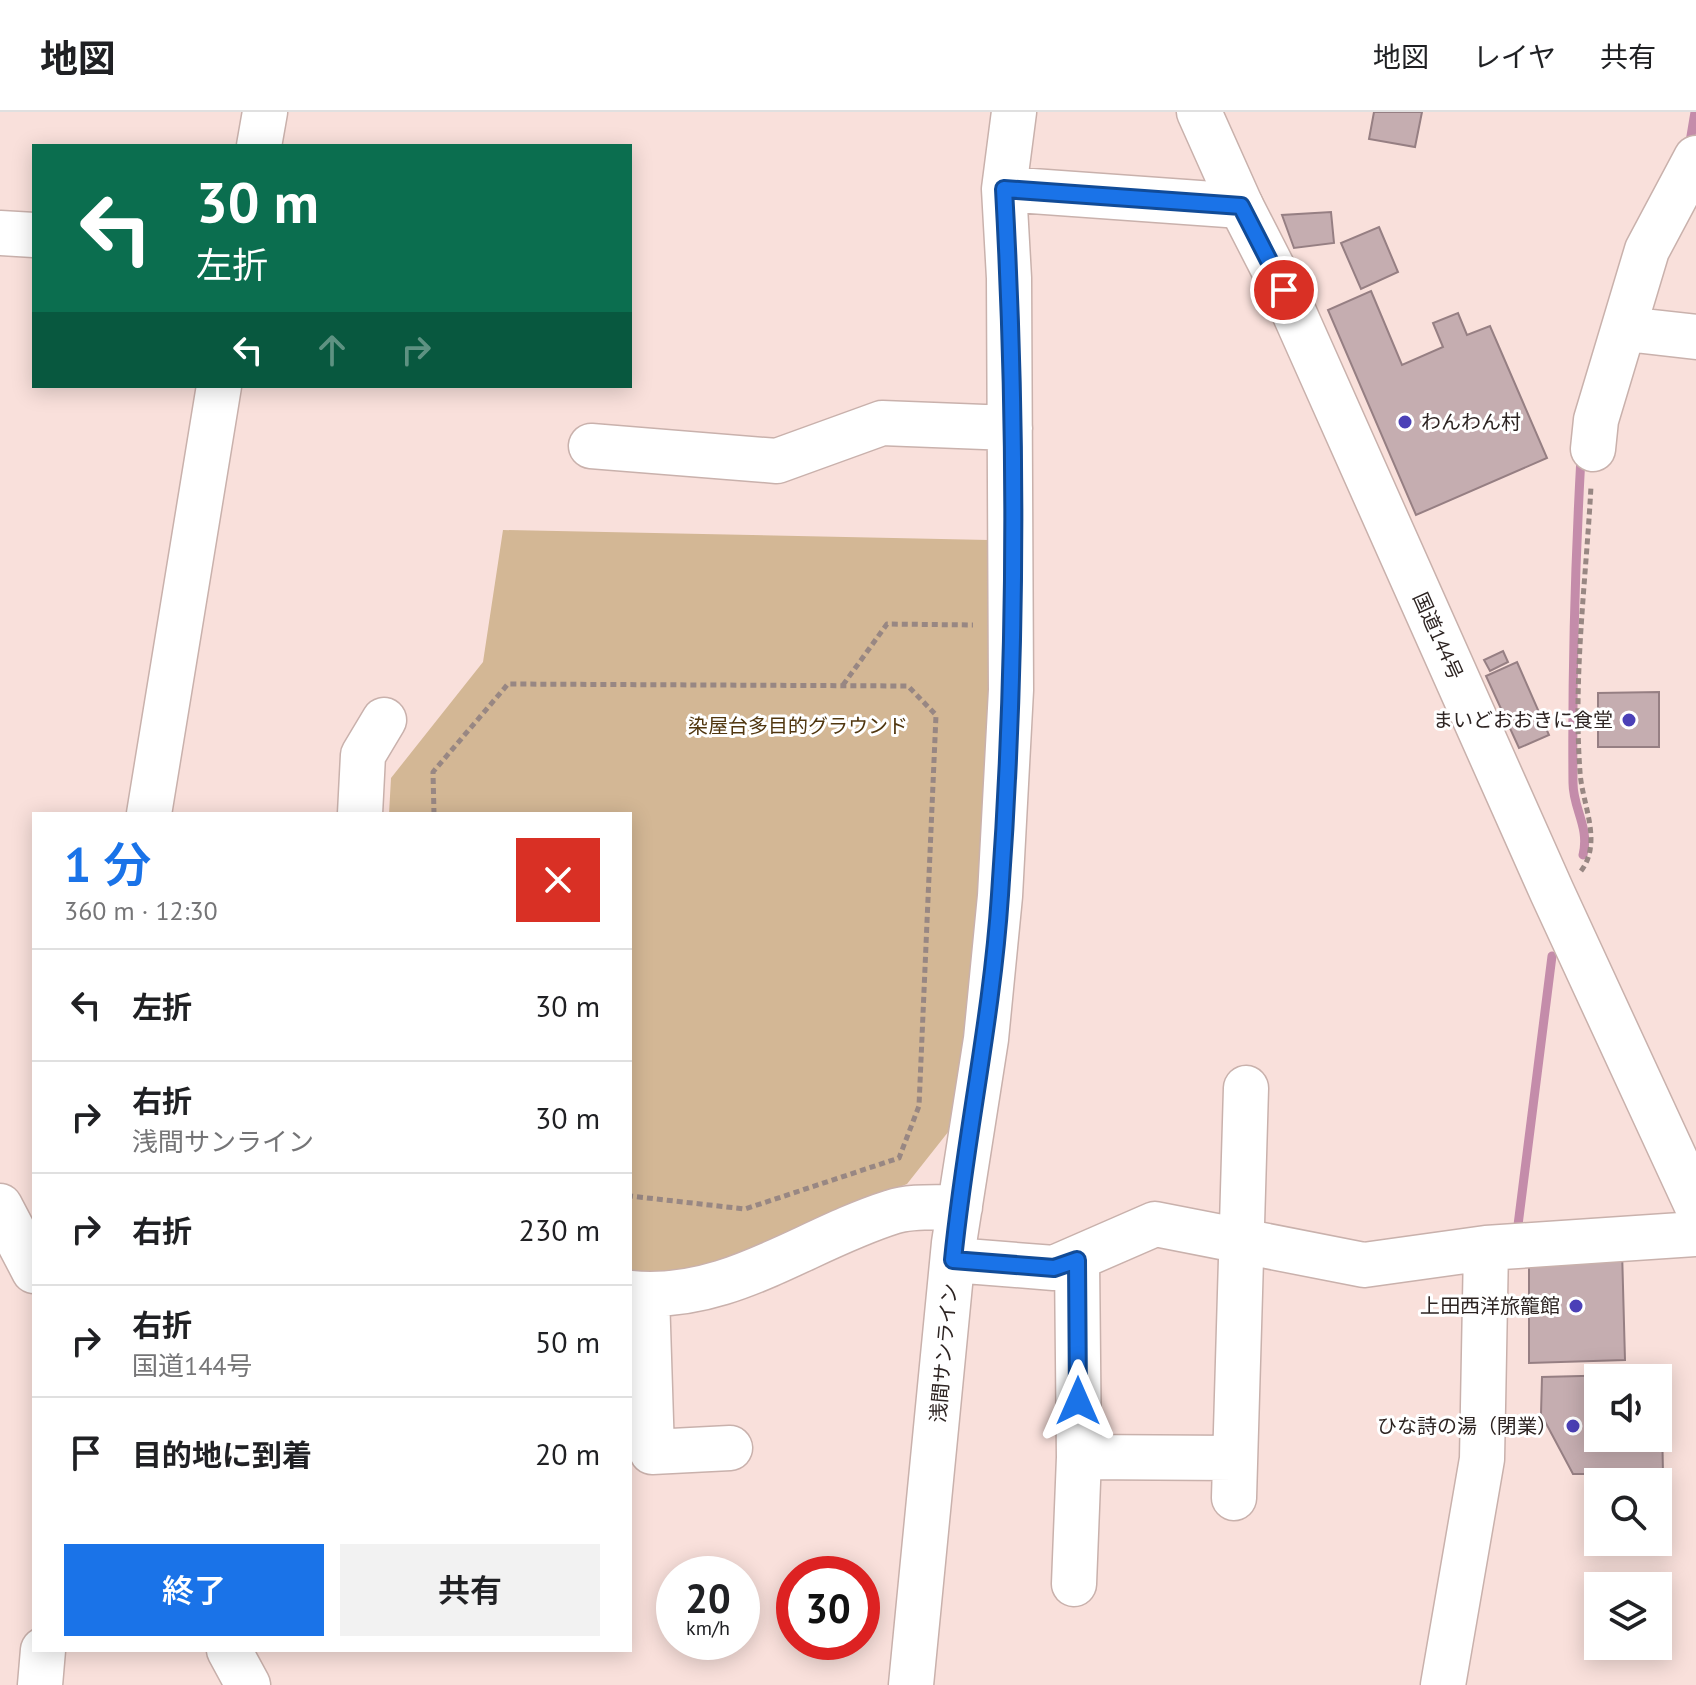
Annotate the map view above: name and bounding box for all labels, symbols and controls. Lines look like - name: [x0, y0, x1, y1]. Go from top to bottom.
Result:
- text: 地図: [40, 33, 116, 82]
- text: 地図: [1373, 38, 1429, 75]
- text: レイヤ: [1473, 38, 1556, 75]
- text: 共有: [1600, 38, 1656, 75]
- text: 30 m: [196, 166, 319, 238]
- icon: left: [64, 176, 168, 280]
- text: 左折: [196, 241, 268, 288]
- pin: [1250, 256, 1318, 324]
- icon: arrive: [1262, 268, 1306, 312]
- icon: left: [226, 328, 270, 372]
- icon: ahead: [310, 328, 354, 372]
- icon: right: [394, 328, 438, 372]
- place label: わんわん村: [1421, 409, 1521, 435]
- marker: わんわん村: [1396, 413, 1414, 431]
- street label: 国道144号: [1407, 588, 1469, 684]
- place label: まいどおおきに食堂: [1433, 707, 1613, 733]
- marker: まいどおおきに食堂: [1620, 711, 1638, 729]
- park label: 染屋台多目的グラウンド: [688, 713, 908, 739]
- text: 1 分: [64, 833, 151, 895]
- button: close: [516, 838, 600, 922]
- text: 360 m · 12:30: [64, 894, 218, 927]
- icon: left: [64, 983, 108, 1027]
- text: 30 m: [535, 986, 600, 1025]
- text: 左折: [132, 987, 192, 1026]
- text: 右折: [132, 1081, 192, 1120]
- icon: right: [64, 1095, 108, 1139]
- text: 30 m: [535, 1098, 600, 1137]
- text: 浅間サンライン: [132, 1125, 314, 1158]
- icon: right: [64, 1207, 108, 1251]
- text: 230 m: [519, 1210, 600, 1249]
- text: 右折: [132, 1211, 192, 1250]
- street label: 浅間サンライン: [925, 1282, 963, 1424]
- place label: 上田西洋旅籠館: [1420, 1293, 1560, 1319]
- marker: 上田西洋旅籠館: [1567, 1297, 1585, 1315]
- text: 右折: [132, 1305, 192, 1344]
- icon: right: [64, 1319, 108, 1363]
- text: 50 m: [535, 1322, 600, 1361]
- text: 国道144号: [132, 1349, 253, 1382]
- position arrow: [1036, 1359, 1120, 1443]
- map controls: [1584, 1364, 1672, 1660]
- button: sound: [1584, 1364, 1672, 1452]
- place label: ひな詩の湯（閉業）: [1377, 1413, 1557, 1439]
- marker: ひな詩の湯（閉業）: [1564, 1417, 1582, 1435]
- icon: arrive: [64, 1431, 108, 1475]
- text: 20 m: [535, 1434, 600, 1473]
- text: 目的地に到着: [132, 1435, 312, 1474]
- button: search: [1584, 1468, 1672, 1556]
- button: 終了: [64, 1544, 324, 1636]
- button: 共有: [340, 1544, 600, 1636]
- speed limit sign: 30: [776, 1556, 880, 1660]
- text: 20: [685, 1572, 731, 1624]
- button: layers: [1584, 1572, 1672, 1660]
- text: km/h: [686, 1615, 730, 1641]

